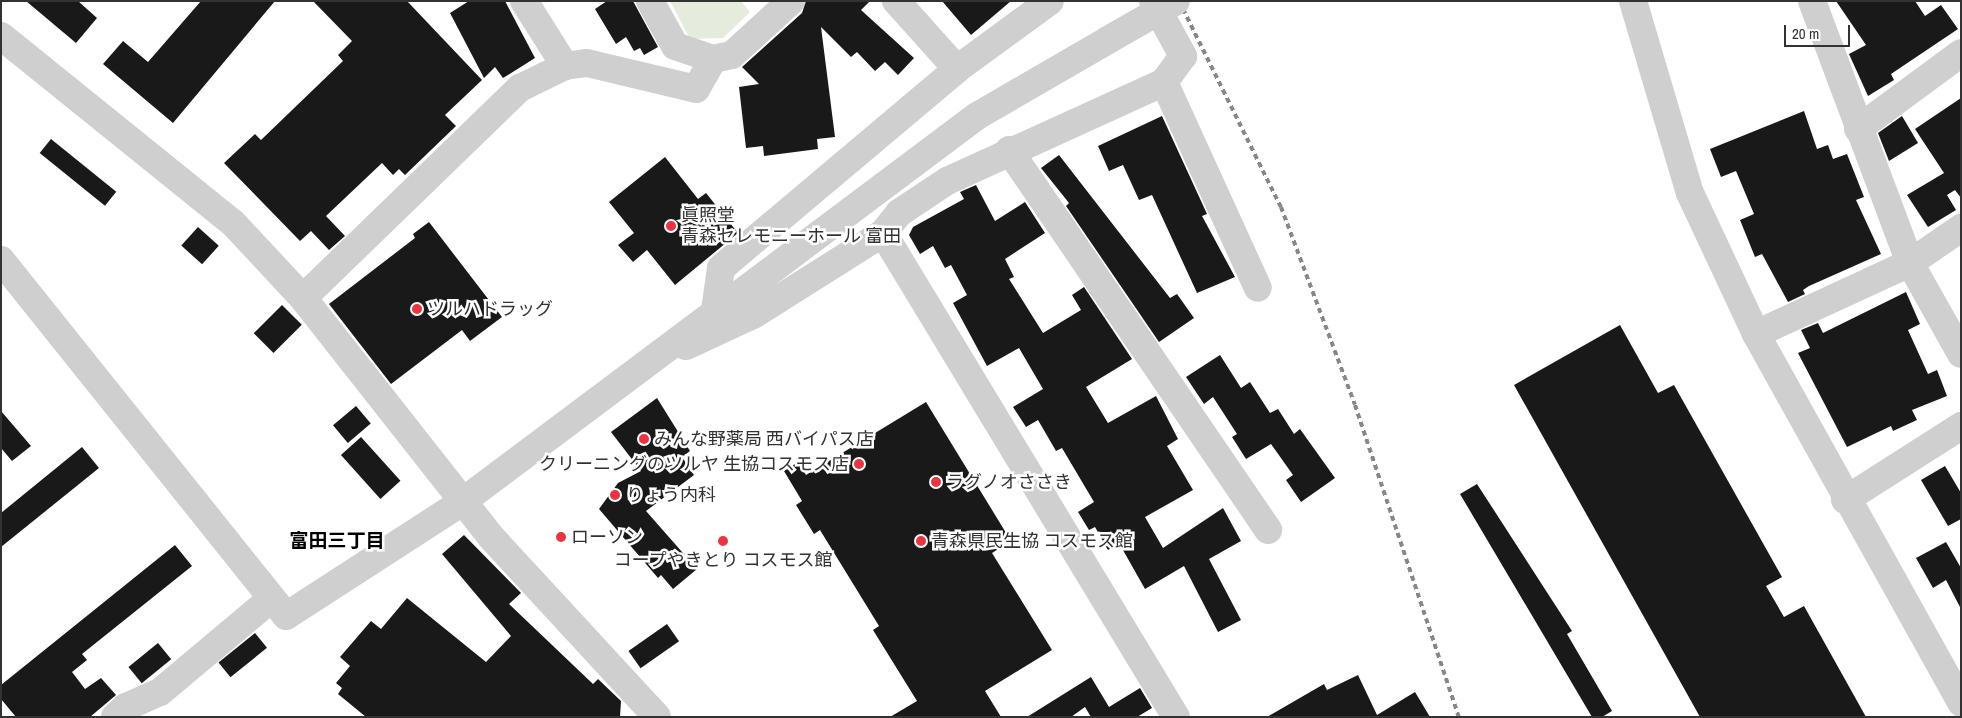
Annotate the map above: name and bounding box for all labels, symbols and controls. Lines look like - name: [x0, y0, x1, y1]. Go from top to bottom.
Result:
- scale bar: [1787, 15, 1853, 47]
- text: 20 m: [1792, 23, 1819, 44]
- place label: 眞照堂 青森セレモニーホール 富田: [681, 205, 901, 248]
- marker: 眞照堂 青森セレモニーホール 富田: [665, 220, 677, 232]
- place label: ツルハドラッグ: [427, 298, 553, 320]
- marker: ツルハドラッグ: [411, 303, 423, 315]
- place label: みんな野薬局 西バイパス店: [654, 428, 874, 450]
- marker: みんな野薬局 西バイパス店: [638, 433, 650, 445]
- place label: クリーニングのツルヤ 生協コスモス店: [539, 453, 849, 475]
- marker: クリーニングのツルヤ 生協コスモス店: [853, 458, 865, 470]
- place label: ラグノオささき: [946, 471, 1072, 493]
- marker: ラグノオささき: [930, 476, 942, 488]
- place label: りょう内科: [626, 484, 716, 506]
- marker: りょう内科: [608, 488, 622, 502]
- place label: ローソン: [571, 526, 643, 548]
- district label: 富田三丁目: [290, 530, 384, 552]
- place label: 青森県民生協 コスモス館: [931, 530, 1133, 552]
- marker: ローソン: [555, 531, 567, 543]
- marker: コープやきとり コスモス館: [717, 535, 729, 547]
- marker: 青森県民生協 コスモス館: [915, 535, 927, 547]
- place label: コープやきとり コスモス館: [613, 549, 833, 571]

